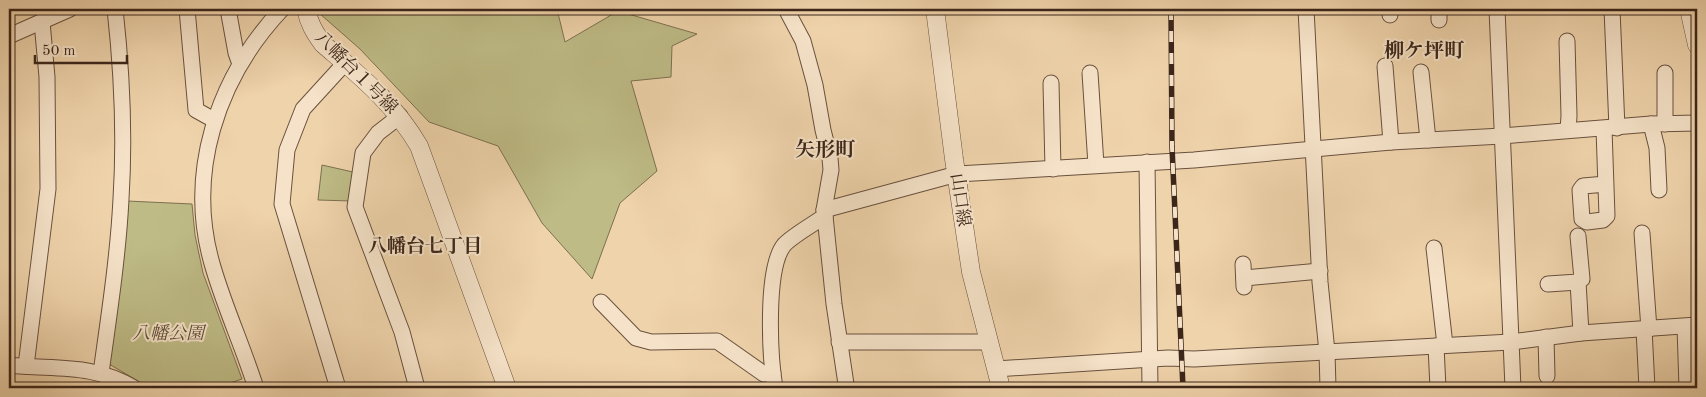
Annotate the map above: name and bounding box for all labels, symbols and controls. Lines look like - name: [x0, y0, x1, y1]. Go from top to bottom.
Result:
- street label: 八幡台１号線: [311, 27, 402, 118]
- scale bar: [35, 32, 128, 64]
- district label: 柳ケ坪町: [1384, 40, 1465, 62]
- text: 50 m: [42, 44, 76, 59]
- district label: 矢形町: [795, 138, 856, 161]
- street label: 山口線: [947, 172, 975, 228]
- district label: 八幡台七丁目: [368, 235, 482, 257]
- park label: 八幡公園: [132, 323, 207, 343]

